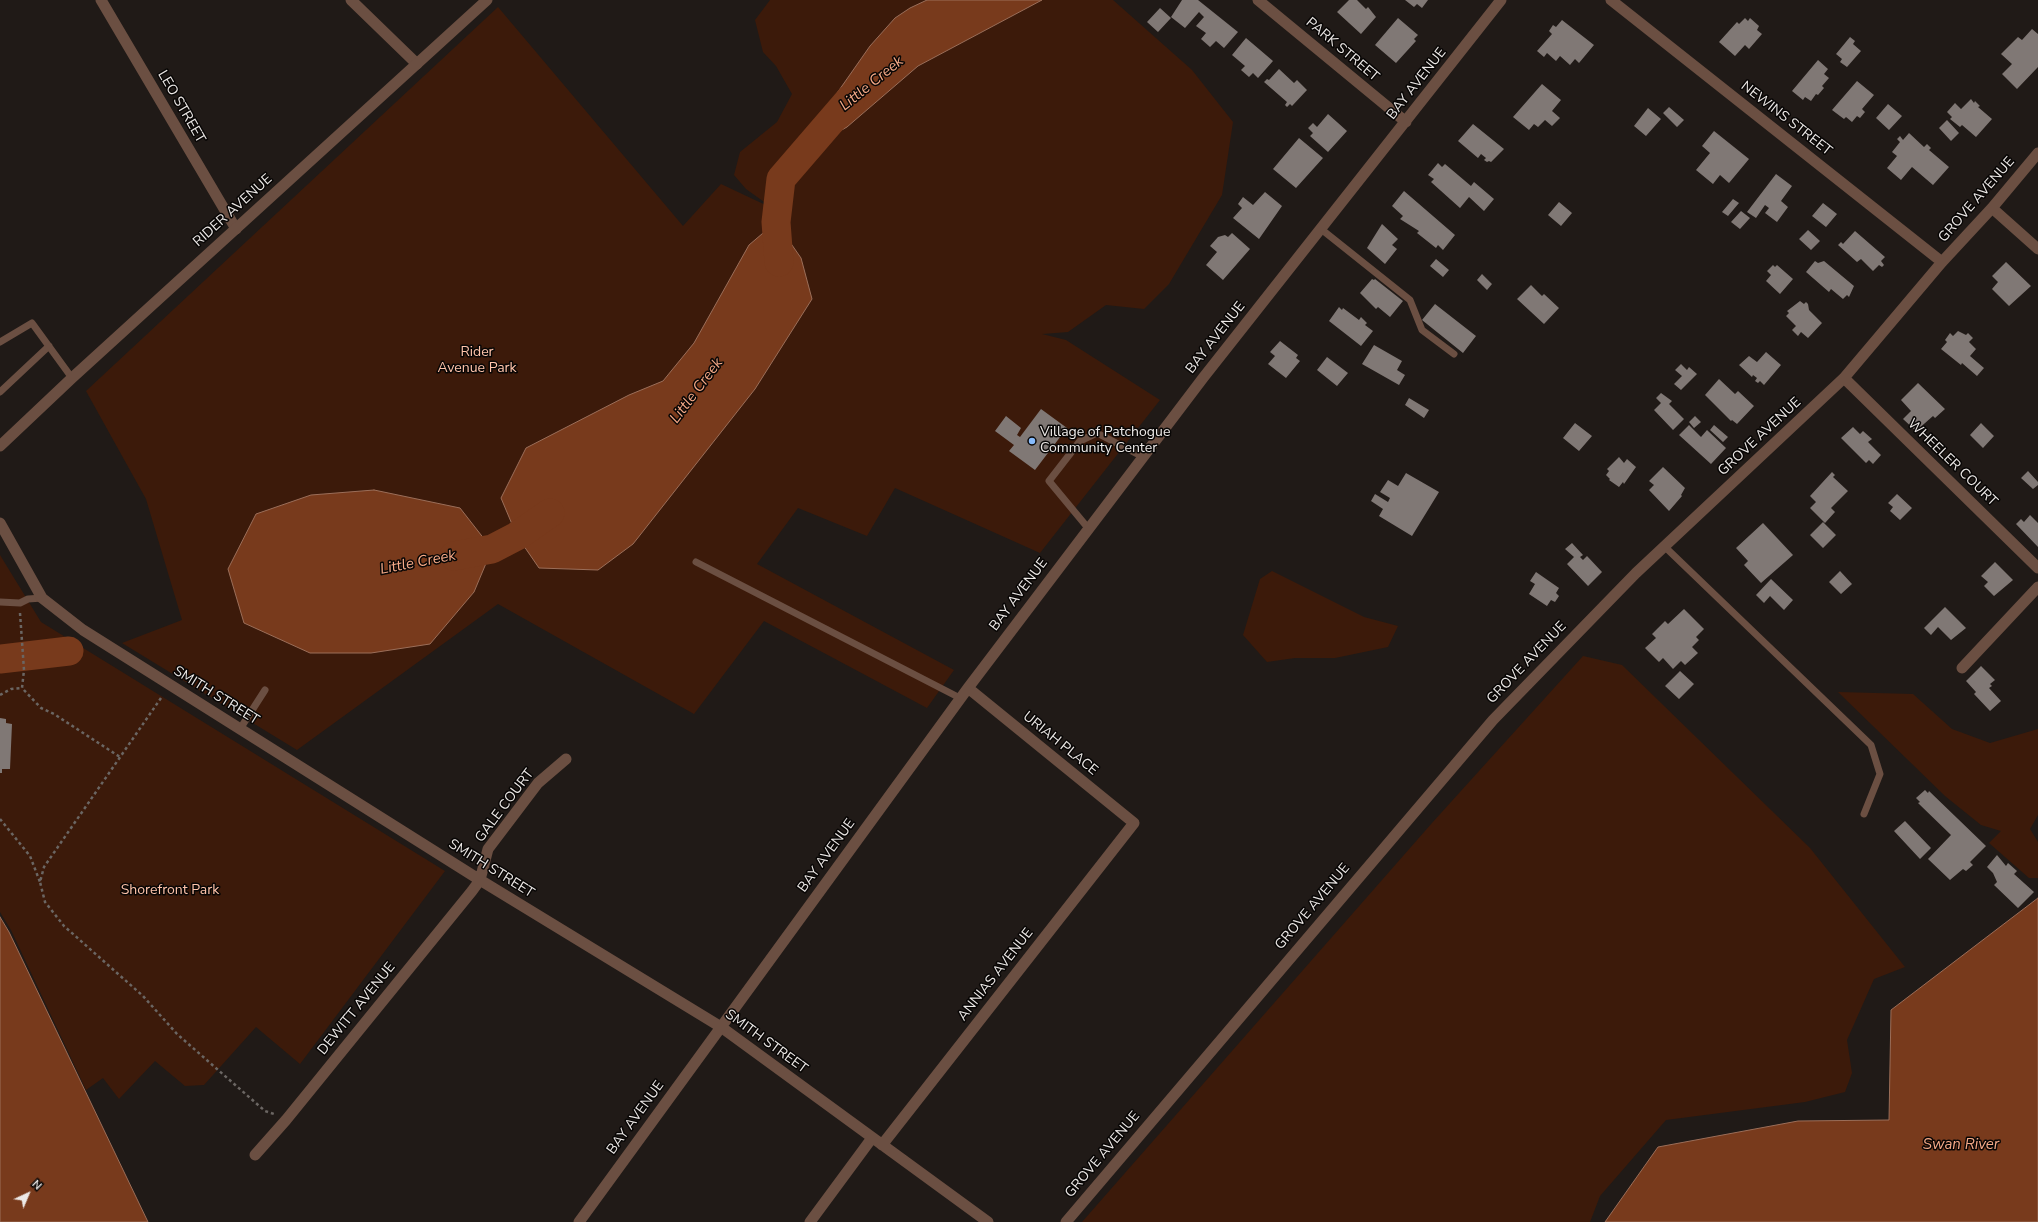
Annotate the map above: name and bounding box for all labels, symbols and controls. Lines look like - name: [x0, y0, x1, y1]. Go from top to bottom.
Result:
- street label: PARK STREET: [1302, 14, 1382, 86]
- street label: BAY AVENUE: [1384, 45, 1450, 123]
- water label: Little Creek: [836, 53, 908, 115]
- street label: LEO STREET: [154, 68, 208, 146]
- street label: NEWINS STREET: [1737, 78, 1835, 160]
- street label: GROVE AVENUE: [1935, 154, 2019, 246]
- street label: RIDER AVENUE: [190, 171, 276, 251]
- street label: BAY AVENUE: [1183, 299, 1249, 377]
- park label: Rider Avenue Park: [437, 345, 517, 378]
- water label: Little Creek: [667, 355, 727, 427]
- street label: GROVE AVENUE: [1715, 394, 1805, 480]
- street label: WHEELER COURT: [1903, 416, 2001, 510]
- place label: Village of Patchogue Community Center: [1040, 425, 1170, 458]
- marker: Village of Patchogue Community Center: [1027, 436, 1037, 446]
- water label: Little Creek: [379, 547, 457, 579]
- street label: BAY AVENUE: [986, 555, 1052, 635]
- street label: GROVE AVENUE: [1484, 619, 1570, 707]
- street label: SMITH STREET: [170, 663, 262, 729]
- street label: URIAH PLACE: [1019, 709, 1101, 779]
- street label: GALE COURT: [472, 766, 538, 846]
- street label: BAY AVENUE: [795, 816, 859, 896]
- street label: SMITH STREET: [445, 836, 537, 902]
- street label: GROVE AVENUE: [1272, 860, 1354, 954]
- park label: Shorefront Park: [121, 883, 219, 899]
- street label: ANNIAS AVENUE: [955, 925, 1037, 1025]
- street label: DEWITT AVENUE: [315, 959, 399, 1059]
- street label: SMITH STREET: [722, 1007, 810, 1077]
- street label: BAY AVENUE: [604, 1078, 668, 1158]
- street label: GROVE AVENUE: [1062, 1108, 1144, 1202]
- water label: Swan River: [1923, 1136, 1999, 1154]
- north arrow: [8, 1174, 48, 1214]
- text: N: [29, 1177, 45, 1193]

